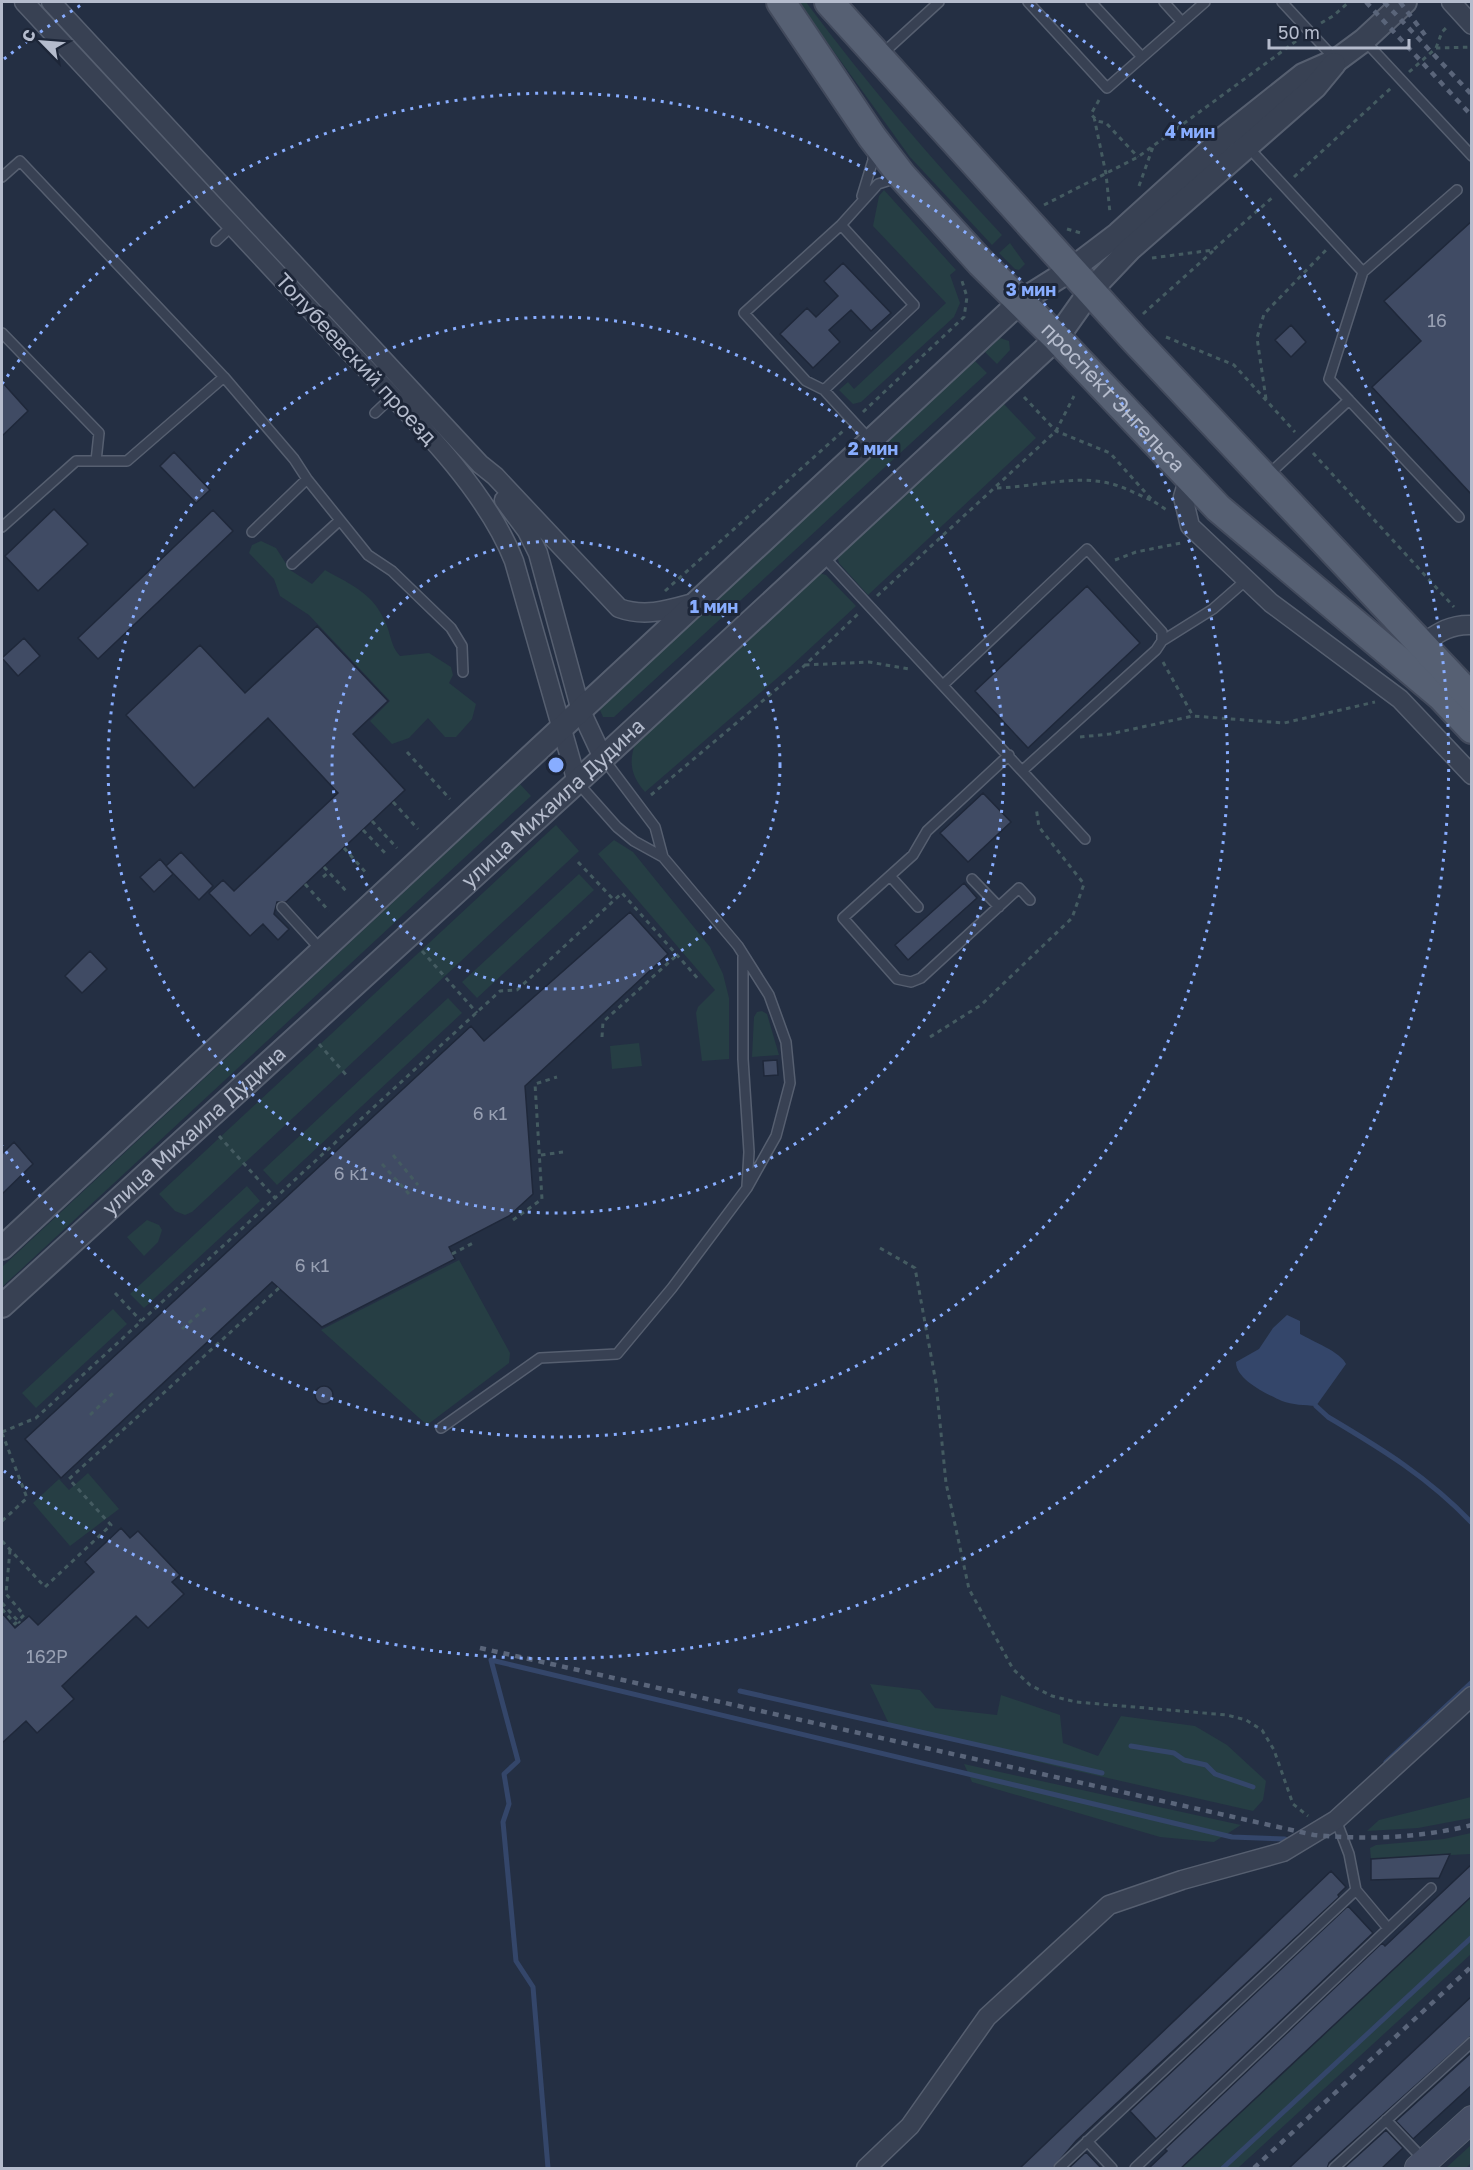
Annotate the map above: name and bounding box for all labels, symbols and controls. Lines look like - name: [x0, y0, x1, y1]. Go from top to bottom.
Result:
- north arrow: [12, 12, 72, 72]
- scale bar: [1269, 12, 1408, 50]
- text: 50 m: [1278, 21, 1320, 43]
- text: С: [17, 26, 40, 45]
- text: 4 мин: [1165, 120, 1215, 142]
- street label: Толубеевский проезд: [271, 267, 443, 450]
- text: 3 мин: [1006, 278, 1056, 300]
- house number: 16: [1427, 309, 1447, 331]
- street label: проспект Энгельса: [1036, 316, 1191, 477]
- text: 2 мин: [848, 437, 898, 459]
- text: 1 мин: [690, 595, 738, 617]
- street label: улица Михаила Дудина: [455, 712, 650, 893]
- centre of rings: [546, 755, 566, 775]
- street label: улица Михаила Дудина: [96, 1040, 291, 1220]
- house number: 6 к1: [473, 1102, 507, 1124]
- house number: 6 к1: [334, 1162, 368, 1184]
- house number: 6 к1: [295, 1254, 329, 1276]
- house number: 162Р: [26, 1645, 68, 1667]

